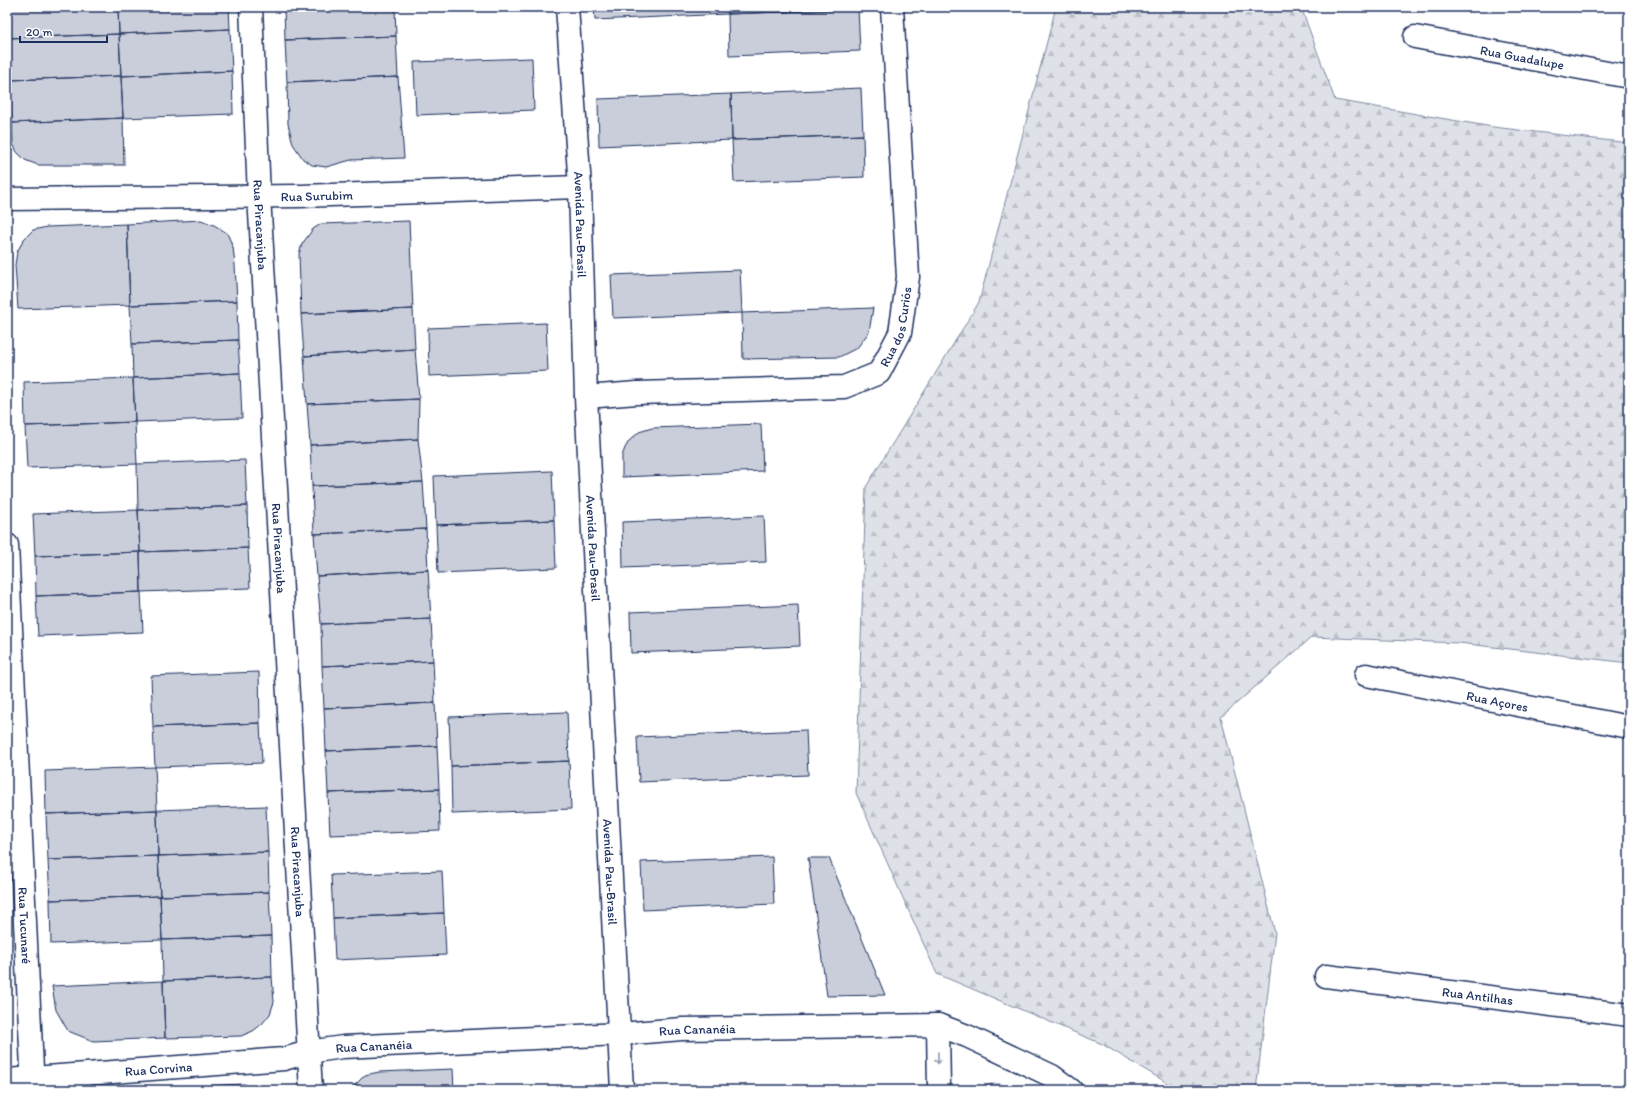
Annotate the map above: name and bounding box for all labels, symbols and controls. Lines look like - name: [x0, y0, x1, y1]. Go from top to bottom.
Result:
- scale bar: [20, 18, 107, 44]
- text: 20 m: [26, 25, 53, 39]
- street label: Rua Guadalupe: [1479, 42, 1565, 73]
- street label: Avenida Pau-Brasil: [571, 171, 590, 278]
- street label: Rua Piracanjuba: [250, 179, 270, 271]
- street label: Rua Surubim: [281, 187, 353, 204]
- street label: Rua dos Curiós: [877, 286, 915, 369]
- street label: Avenida Pau-Brasil: [583, 495, 604, 602]
- street label: Rua Piracanjuba: [269, 502, 289, 594]
- street label: Rua Açores: [1465, 688, 1530, 715]
- street label: Avenida Pau-Brasil: [600, 818, 620, 926]
- street label: Rua Piracanjuba: [288, 826, 308, 918]
- street label: Rua Tucunaré: [15, 887, 34, 964]
- street label: Rua Antilhas: [1441, 984, 1514, 1008]
- street label: Rua Cananéia: [658, 1021, 736, 1039]
- street label: Rua Cananéia: [334, 1037, 413, 1056]
- one-way arrow: [934, 1051, 942, 1064]
- street label: Rua Corvina: [124, 1059, 194, 1079]

